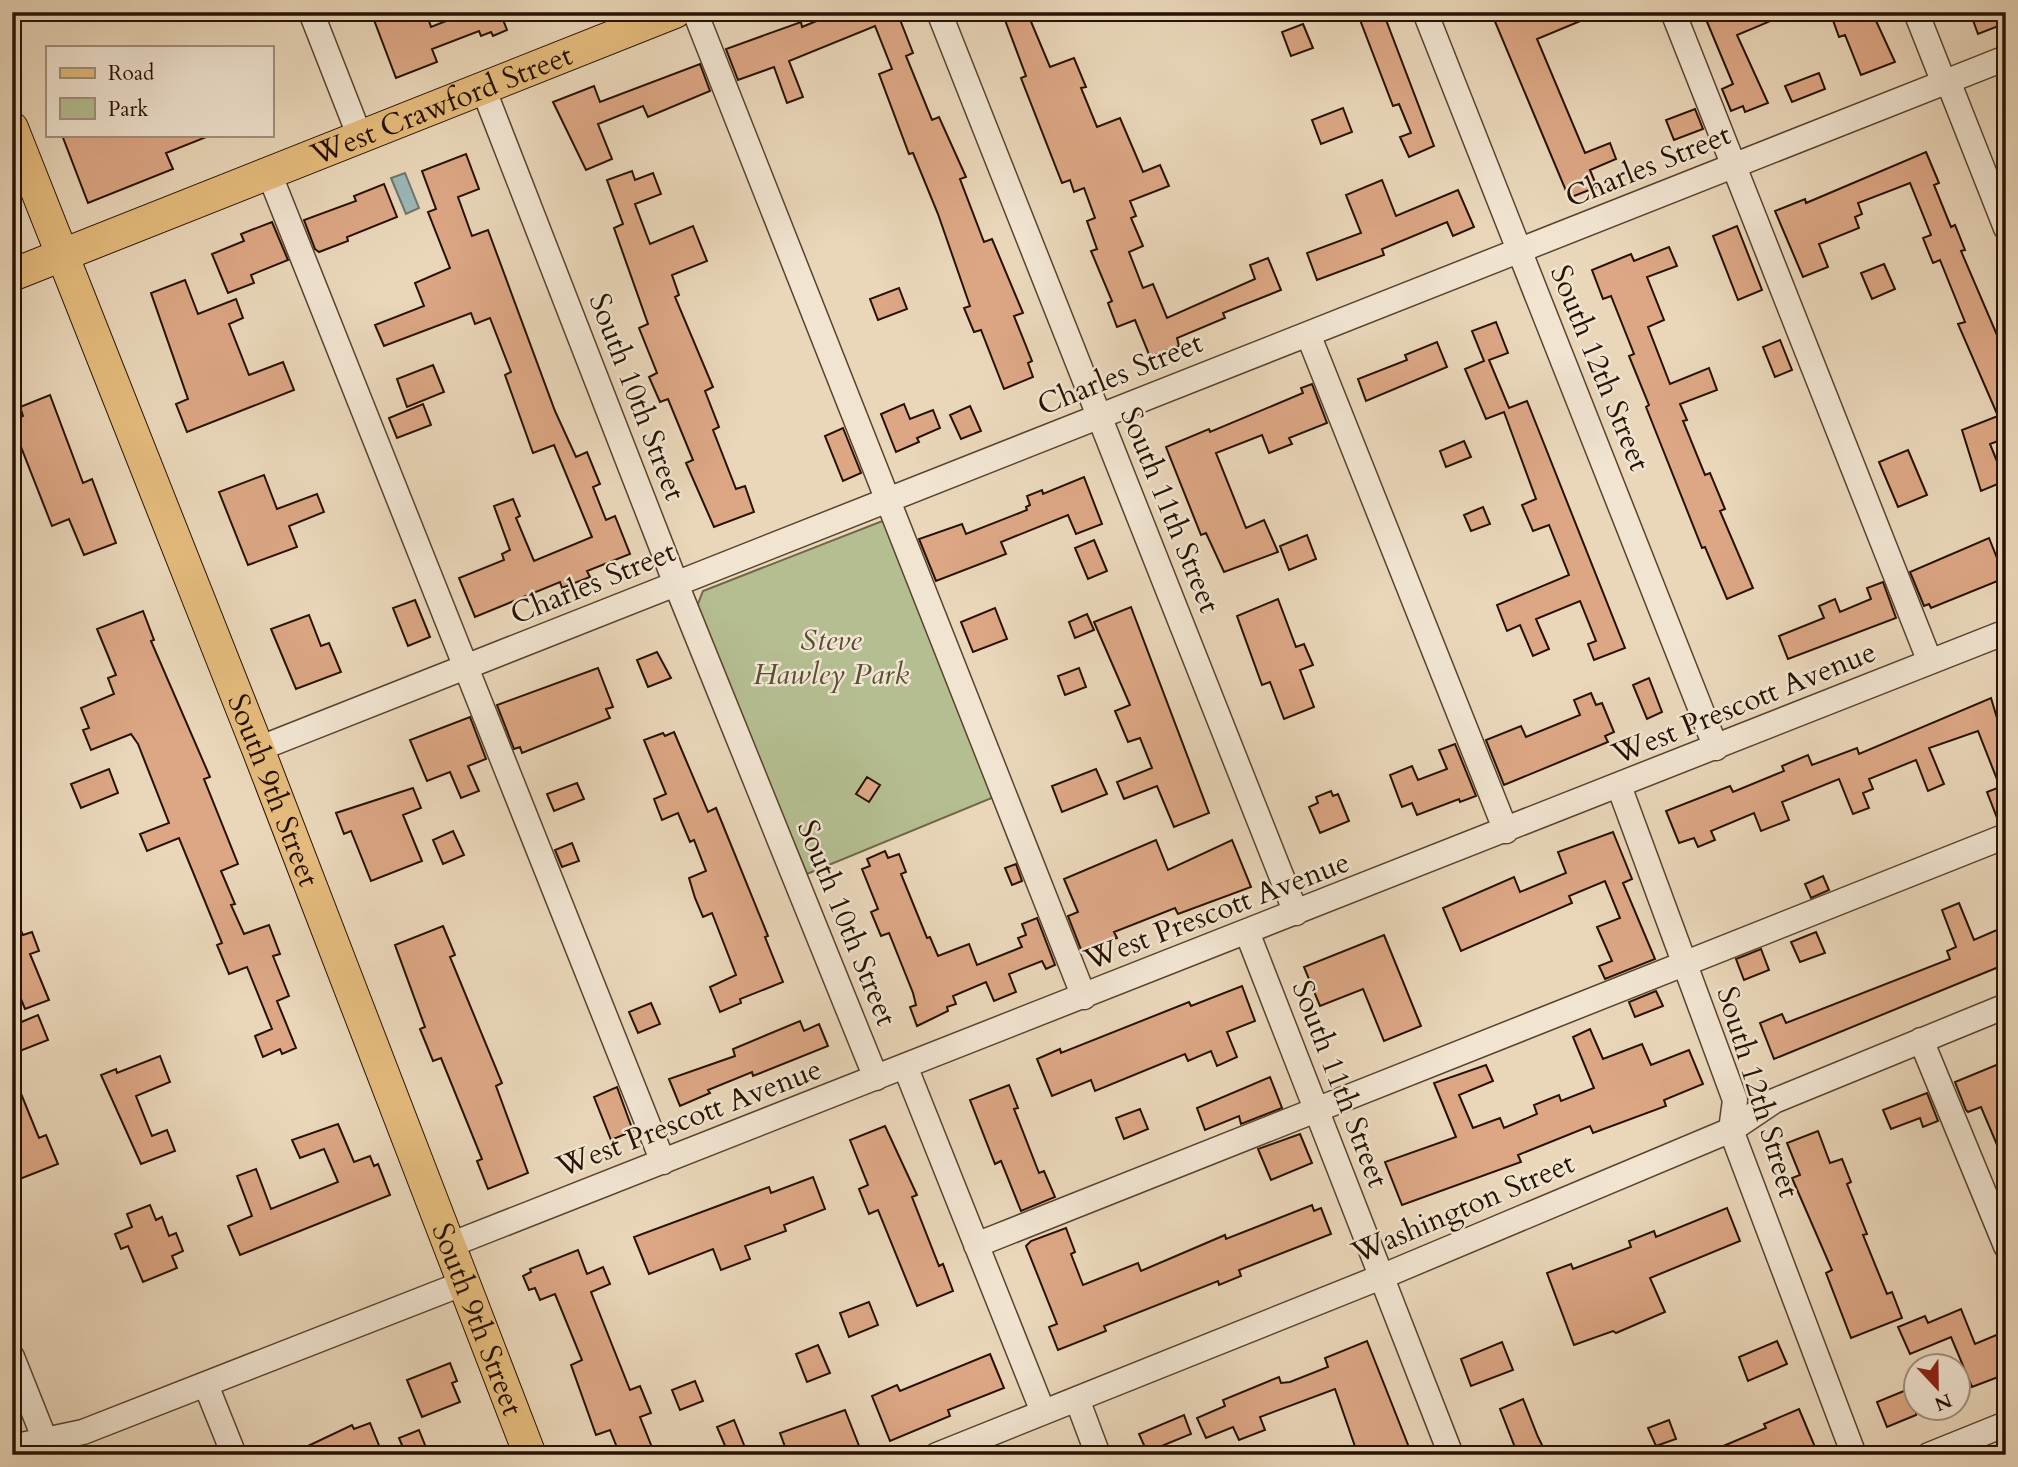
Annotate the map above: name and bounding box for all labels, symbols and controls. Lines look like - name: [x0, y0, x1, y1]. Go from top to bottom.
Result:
- street label: West Crawford Street: [304, 34, 579, 175]
- legend: [46, 46, 273, 136]
- text: Road: [108, 59, 154, 88]
- text: Park: [108, 95, 149, 124]
- street label: Charles Street: [1559, 114, 1737, 218]
- street label: South 12th Street: [1540, 259, 1660, 478]
- street label: South 10th Street: [579, 288, 695, 507]
- street label: Charles Street: [1031, 322, 1209, 426]
- street label: South 11th Street: [1110, 401, 1230, 620]
- street label: Charles Street: [504, 531, 682, 635]
- park label: Steve Hawley Park: [753, 620, 909, 695]
- street label: West Prescott Avenue: [1605, 631, 1882, 775]
- street label: South 9th Street: [218, 688, 330, 893]
- street label: South 10th Street: [787, 814, 907, 1033]
- street label: West Prescott Avenue: [1078, 842, 1355, 981]
- street label: South 11th Street: [1282, 975, 1398, 1194]
- street label: South 12th Street: [1706, 981, 1810, 1203]
- street label: West Prescott Avenue: [550, 1049, 827, 1188]
- street label: Washington Street: [1345, 1142, 1581, 1274]
- street label: South 9th Street: [422, 1217, 534, 1422]
- north arrow: [1902, 1352, 1972, 1422]
- text: N: [1930, 1387, 1956, 1417]

